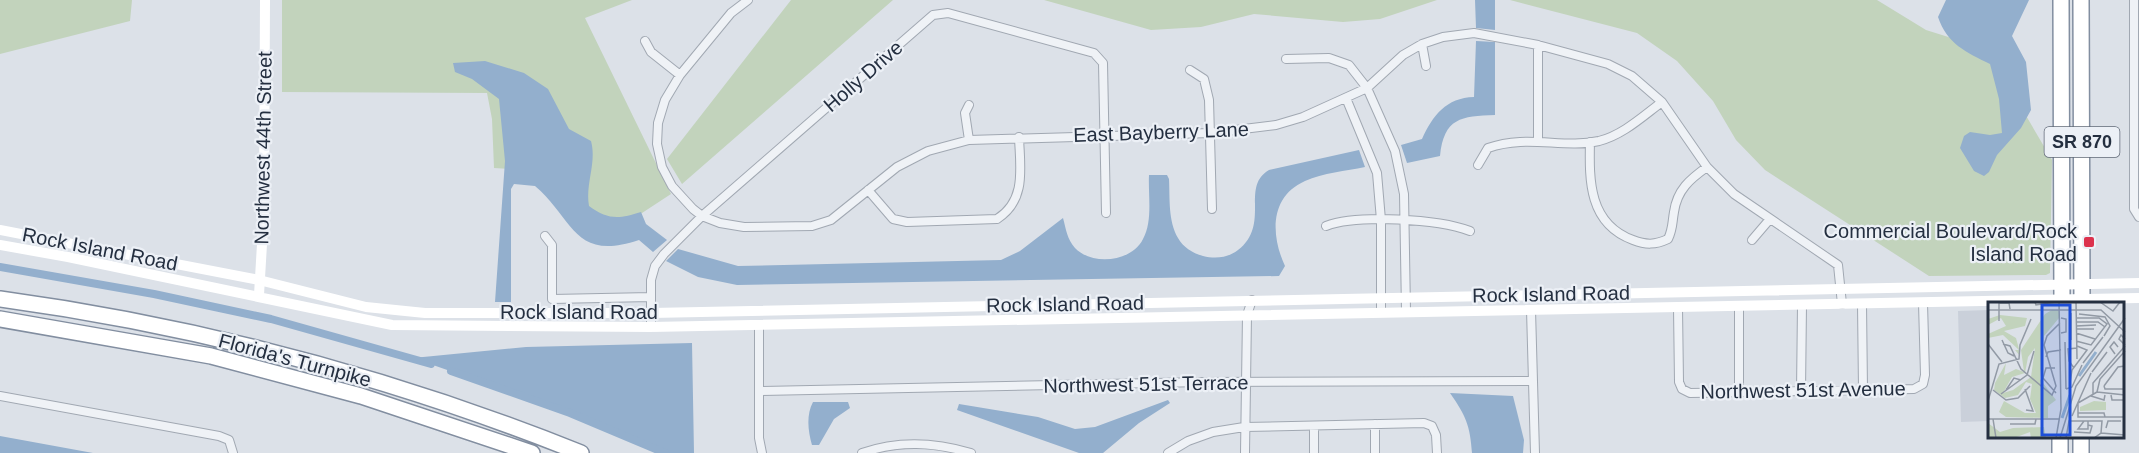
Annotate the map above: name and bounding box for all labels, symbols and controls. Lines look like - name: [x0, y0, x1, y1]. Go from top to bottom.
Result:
- street label: Holly Drive: [819, 36, 907, 116]
- street label: Northwest 44th Street: [250, 51, 276, 245]
- street label: East Bayberry Lane: [1073, 118, 1249, 146]
- road number: SR 870: [2044, 127, 2120, 157]
- place label: Commercial Boulevard/Rock Island Road: [1824, 220, 2078, 265]
- street label: Rock Island Road: [20, 223, 180, 275]
- marker: Commercial Boulevard/Rock Island Road: [2082, 235, 2096, 249]
- street label: Rock Island Road: [1472, 282, 1630, 306]
- street label: Rock Island Road: [986, 292, 1144, 316]
- street label: Rock Island Road: [500, 301, 658, 323]
- inset map: [1988, 302, 2124, 438]
- street label: Florida's Turnpike: [216, 329, 374, 391]
- street label: Northwest 51st Terrace: [1043, 371, 1249, 397]
- street label: Northwest 51st Avenue: [1700, 377, 1906, 403]

